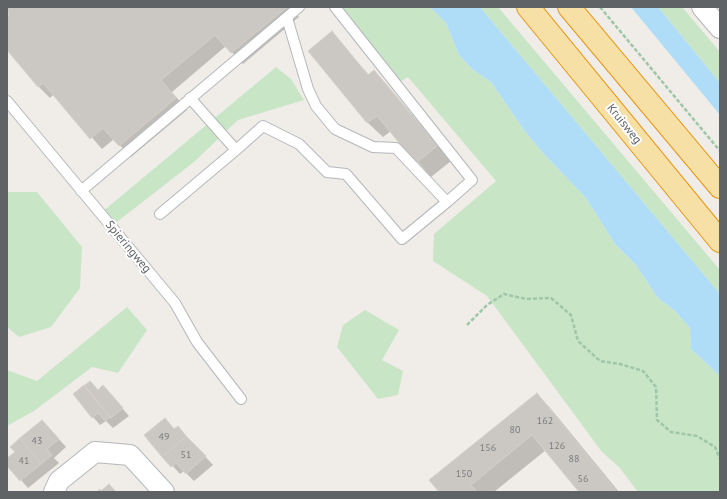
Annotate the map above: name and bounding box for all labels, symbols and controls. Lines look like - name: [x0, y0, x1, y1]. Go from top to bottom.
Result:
- street label: Kruisweg: [604, 101, 644, 147]
- street label: Spieringweg: [102, 218, 154, 276]
- house number: 162: [537, 415, 553, 427]
- house number: 80: [510, 424, 520, 436]
- house number: 49: [159, 431, 169, 443]
- house number: 43: [32, 435, 42, 447]
- house number: 126: [549, 440, 565, 452]
- house number: 156: [480, 442, 496, 454]
- house number: 51: [181, 449, 191, 461]
- house number: 88: [569, 453, 579, 465]
- house number: 41: [19, 455, 29, 467]
- house number: 150: [456, 468, 472, 480]
- house number: 56: [578, 473, 588, 485]

